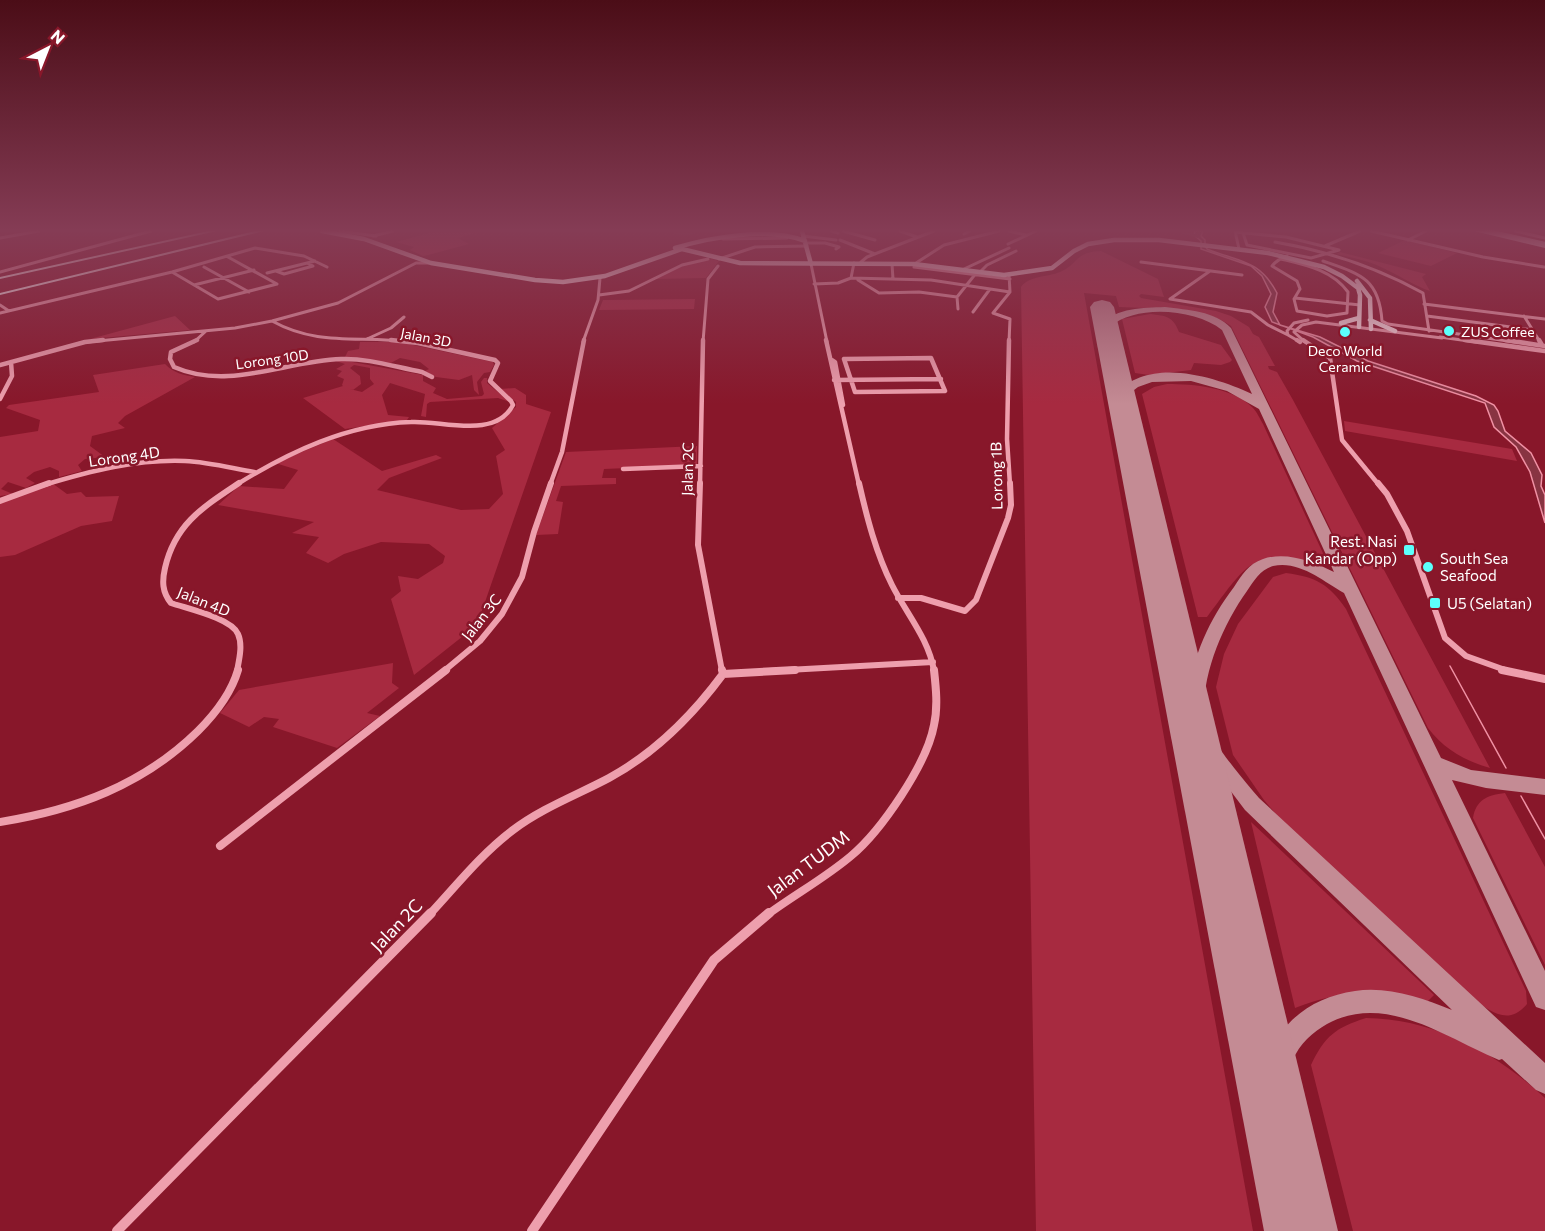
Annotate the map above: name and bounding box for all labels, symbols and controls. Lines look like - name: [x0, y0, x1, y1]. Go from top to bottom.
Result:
- north arrow: [18, 18, 78, 78]
- text: N: [48, 25, 69, 48]
- place label: ZUS Coffee: [1461, 323, 1535, 340]
- street label: Jalan 3D: [399, 324, 453, 350]
- marker: ZUS Coffee: [1442, 324, 1456, 338]
- marker: Deco World Ceramic: [1338, 325, 1352, 339]
- place label: Deco World Ceramic: [1308, 342, 1382, 375]
- street label: Lorong 10D: [234, 345, 310, 373]
- street label: Lorong 4D: [87, 442, 161, 470]
- street label: Jalan 2C: [678, 442, 696, 496]
- street label: Lorong 1B: [986, 442, 1006, 510]
- place label: Rest. Nasi Kandar (Opp): [1305, 532, 1397, 567]
- marker: Rest. Nasi Kandar (Opp): [1402, 543, 1416, 557]
- place label: South Sea Seafood: [1440, 549, 1508, 584]
- marker: South Sea Seafood: [1421, 560, 1435, 574]
- street label: Jalan 4D: [175, 582, 233, 620]
- street label: Jalan 3C: [457, 590, 505, 644]
- place label: U5 (Selatan): [1447, 594, 1532, 612]
- marker: U5 (Selatan): [1428, 596, 1442, 610]
- street label: Jalan TUDM: [763, 825, 853, 901]
- street label: Jalan 2C: [366, 894, 426, 956]

